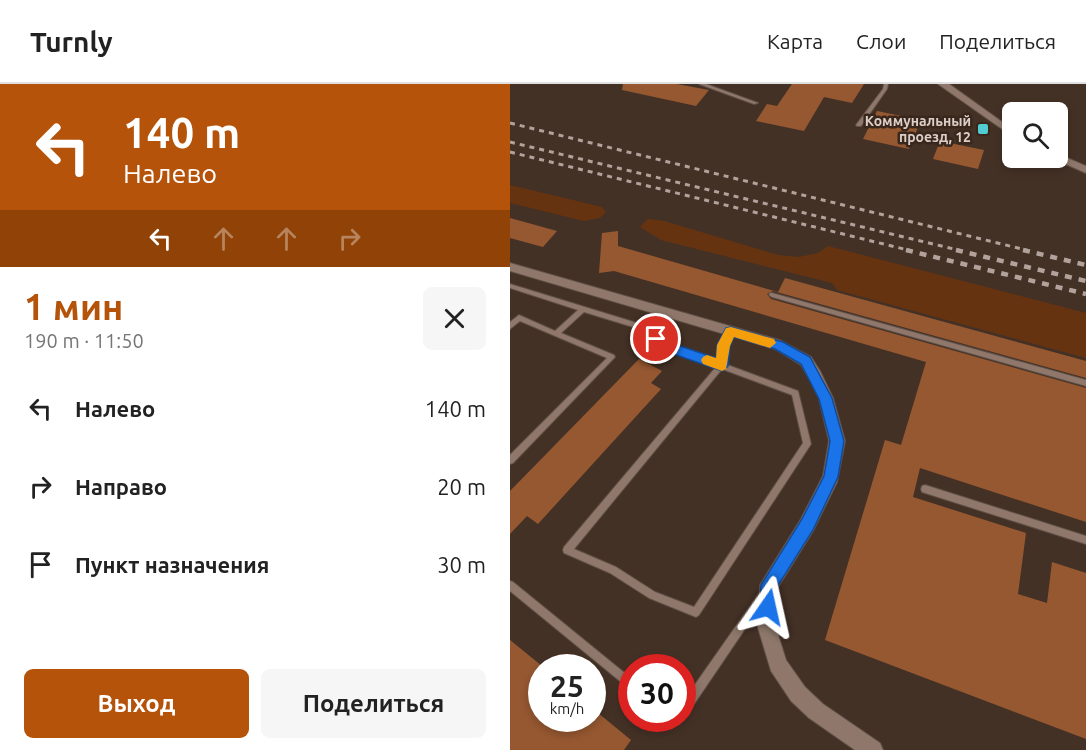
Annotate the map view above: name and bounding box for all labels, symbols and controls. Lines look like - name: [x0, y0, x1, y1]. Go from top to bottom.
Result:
- text: Turnly: [30, 26, 113, 57]
- text: Карта: [767, 29, 823, 53]
- text: Слои: [856, 29, 906, 53]
- text: Поделиться: [939, 29, 1056, 53]
- map controls: [1002, 102, 1068, 168]
- button: search: [1002, 102, 1068, 168]
- icon: left: [24, 108, 102, 186]
- text: 140 m: [123, 109, 240, 156]
- place label: Коммунальный проезд, 12: [865, 113, 971, 145]
- marker: Коммунальный проезд, 12: [976, 122, 990, 136]
- text: Налево: [123, 158, 217, 188]
- icon: left: [144, 222, 177, 255]
- icon: ahead: [207, 222, 240, 255]
- icon: ahead: [270, 222, 303, 255]
- icon: right: [333, 222, 366, 255]
- text: 1 мин: [24, 286, 123, 327]
- button: close: [423, 287, 486, 350]
- pin: [630, 313, 681, 364]
- icon: arrive: [639, 322, 672, 355]
- text: 190 m · 11:50: [24, 329, 144, 352]
- icon: left: [24, 392, 57, 425]
- text: Налево: [75, 396, 155, 421]
- text: 140 m: [425, 396, 486, 421]
- icon: right: [24, 470, 57, 503]
- text: Направо: [75, 474, 167, 499]
- text: 20 m: [437, 474, 486, 499]
- icon: arrive: [24, 548, 57, 581]
- text: Пункт назначения: [75, 552, 269, 577]
- text: 30 m: [437, 552, 486, 577]
- position arrow: [736, 575, 800, 639]
- speed limit sign: 30: [618, 654, 696, 732]
- button: Выход: [24, 669, 249, 738]
- button: Поделиться: [261, 669, 486, 738]
- text: 25: [550, 669, 584, 703]
- text: km/h: [550, 700, 584, 717]

